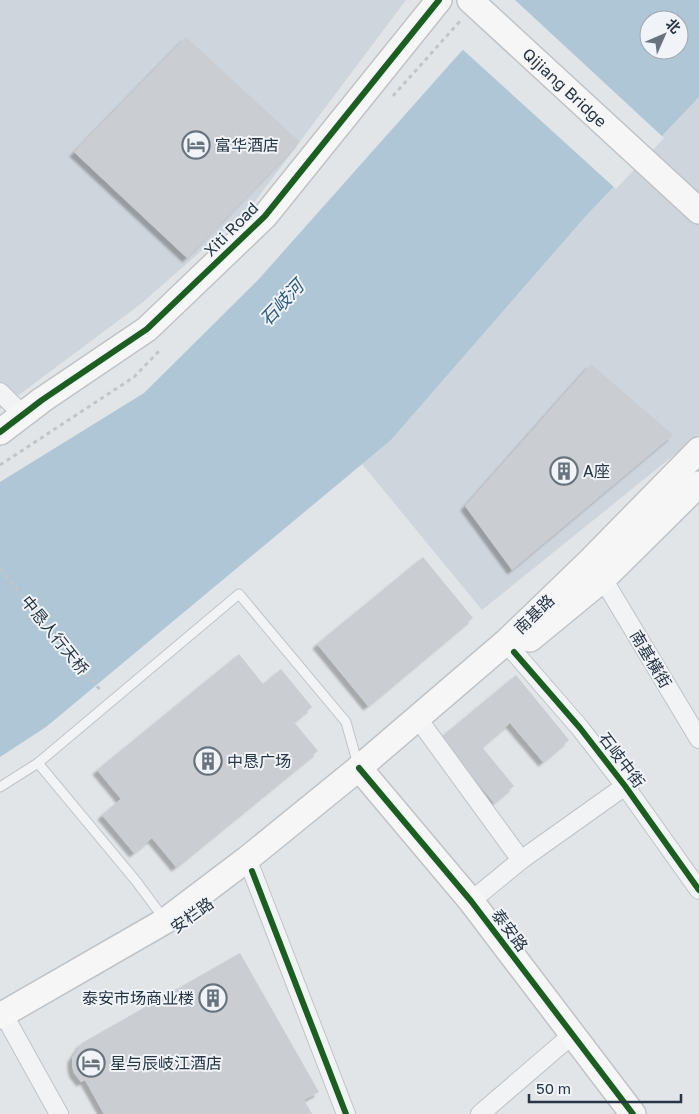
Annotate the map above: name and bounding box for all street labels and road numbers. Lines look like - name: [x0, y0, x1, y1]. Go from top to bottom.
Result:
- street label: Qijiang Bridge: [518, 44, 611, 131]
- street label: Xiti Road: [200, 198, 262, 260]
- street label: 南基路: [510, 590, 558, 638]
- street label: 中恳人行天桥: [17, 591, 93, 679]
- street label: 南基橫街: [626, 626, 676, 692]
- street label: 石岐中街: [595, 728, 649, 792]
- street label: 安栏路: [167, 893, 217, 937]
- street label: 泰安路: [488, 905, 532, 955]

